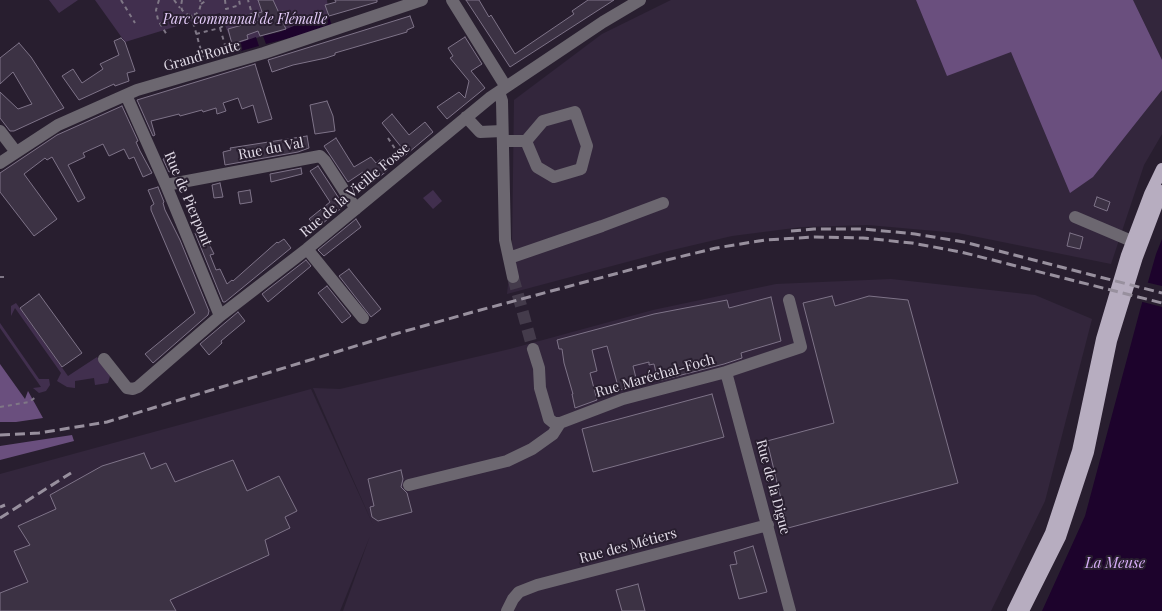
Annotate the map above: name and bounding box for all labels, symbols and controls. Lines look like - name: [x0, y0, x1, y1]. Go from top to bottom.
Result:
- park label: Parc communal de Flémalle: [163, 12, 327, 28]
- street label: Grand'Route: [162, 37, 242, 75]
- street label: Rue du Val: [237, 134, 305, 164]
- street label: Rue de la Vieille Fosse: [297, 139, 413, 241]
- street label: Rue de Pierpont: [160, 149, 216, 249]
- street label: Rue Maréchal-Foch: [593, 351, 717, 401]
- street label: Rue de la Digue: [752, 438, 794, 536]
- street label: Rue des Métiers: [577, 525, 679, 567]
- water label: La Meuse: [1085, 554, 1145, 572]

